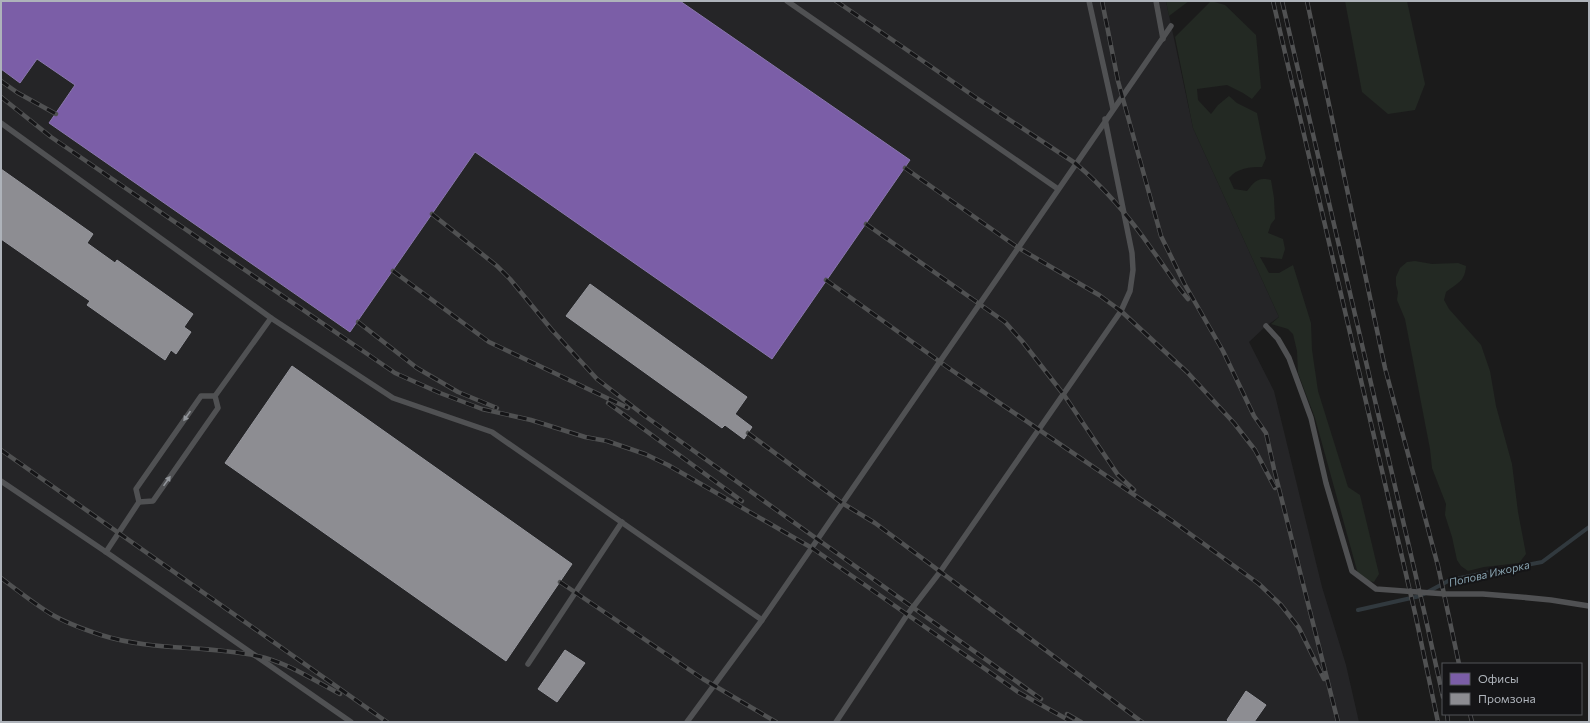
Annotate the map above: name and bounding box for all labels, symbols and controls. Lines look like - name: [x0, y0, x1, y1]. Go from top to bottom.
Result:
- one-way arrow: [183, 411, 191, 422]
- one-way arrow: [163, 476, 171, 486]
- water label: Попова Ижорка: [1447, 557, 1531, 589]
- legend: [1442, 663, 1582, 715]
- text: Офисы: [1478, 671, 1519, 685]
- text: Промзона: [1478, 691, 1536, 705]

